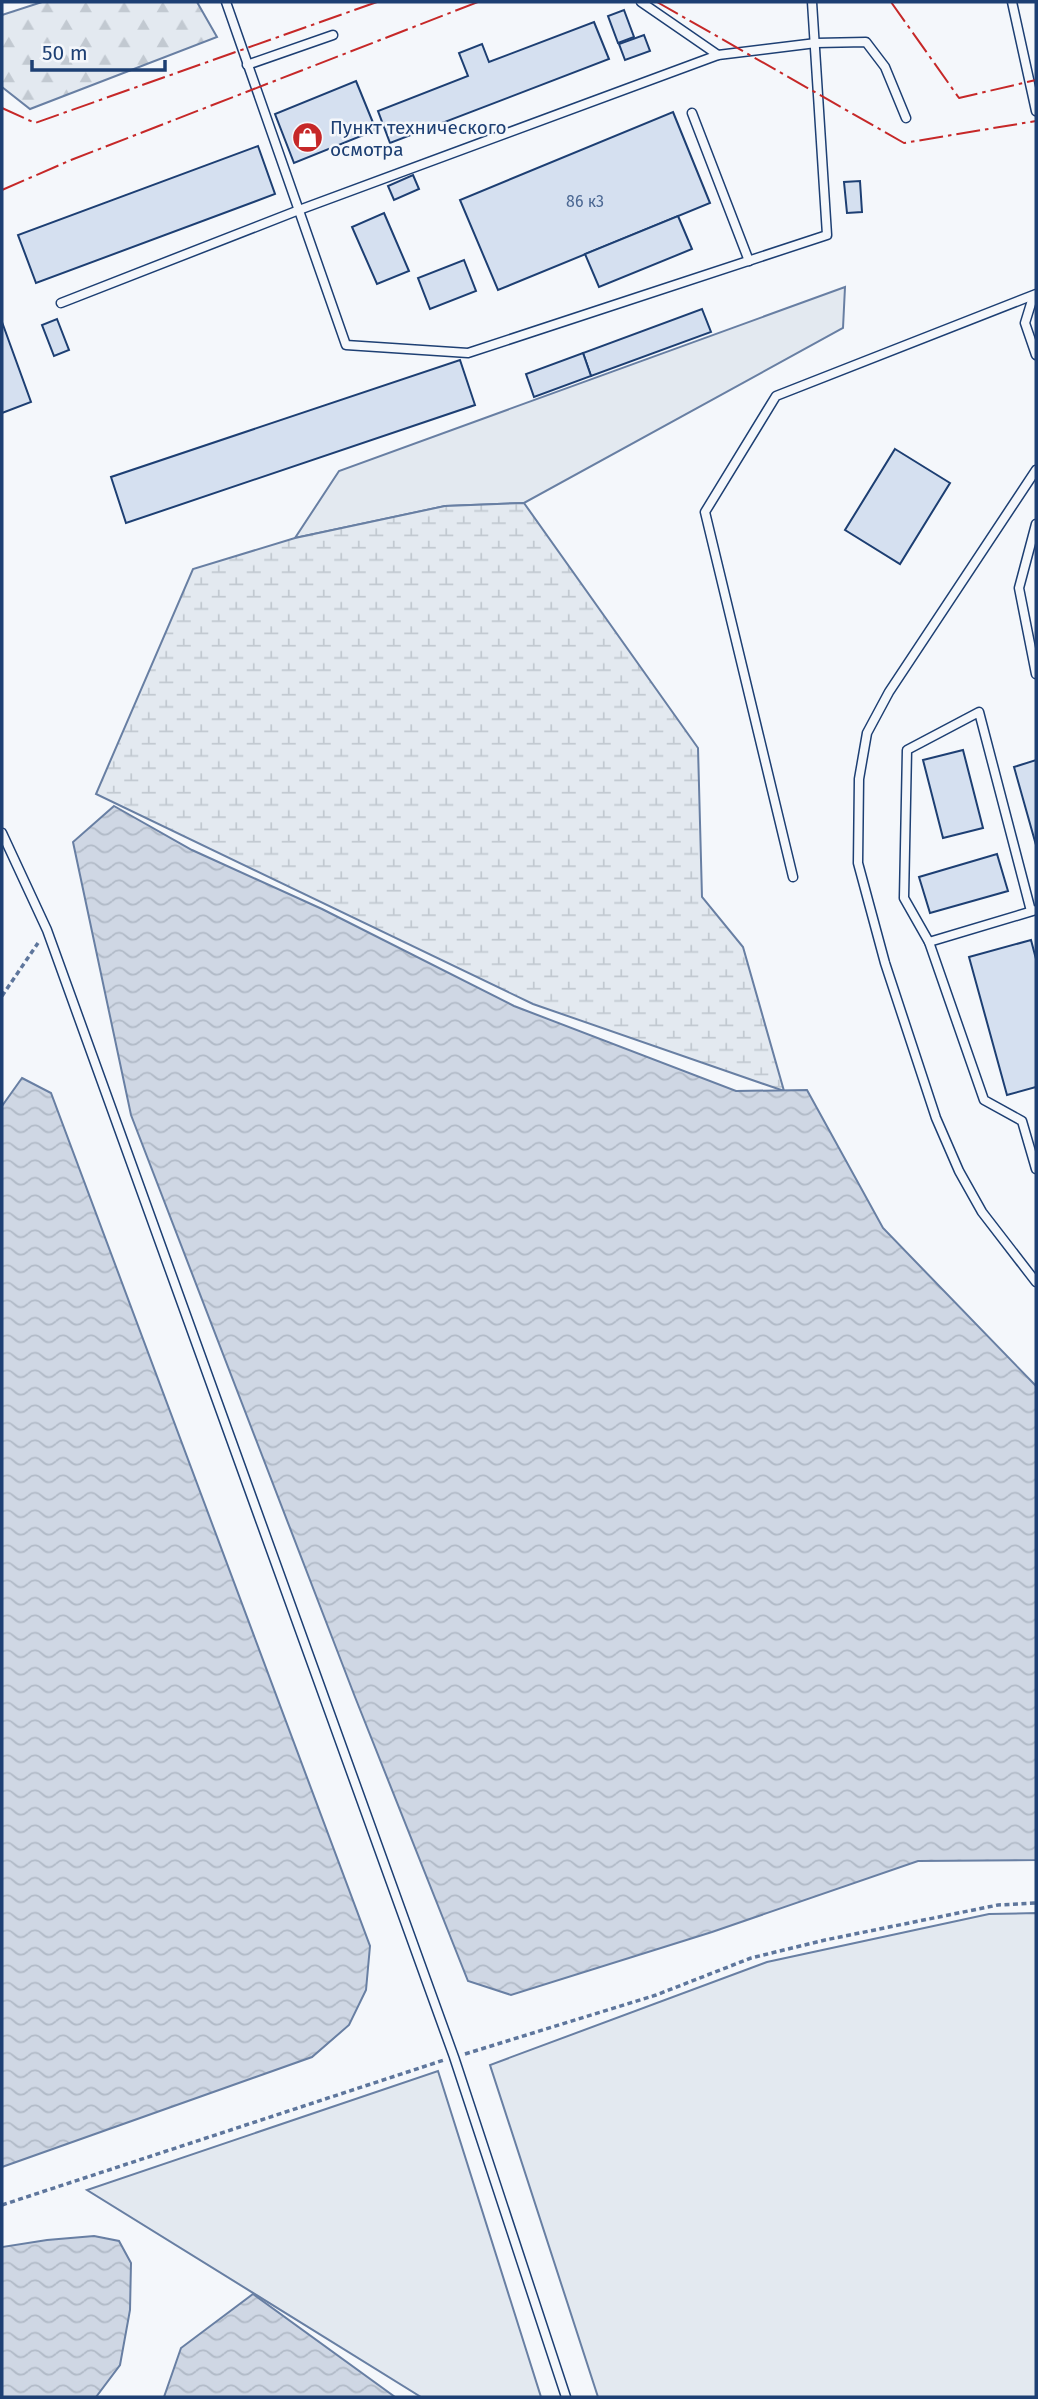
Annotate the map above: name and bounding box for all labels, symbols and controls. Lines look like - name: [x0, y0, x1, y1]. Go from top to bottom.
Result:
- scale bar: [32, 28, 164, 72]
- text: 50 m: [42, 40, 88, 66]
- place label: Пункт технического осмотра: [330, 116, 507, 161]
- shop icon: Пункт технического осмотра: [290, 121, 324, 155]
- house number: 86 к3: [566, 192, 604, 211]

